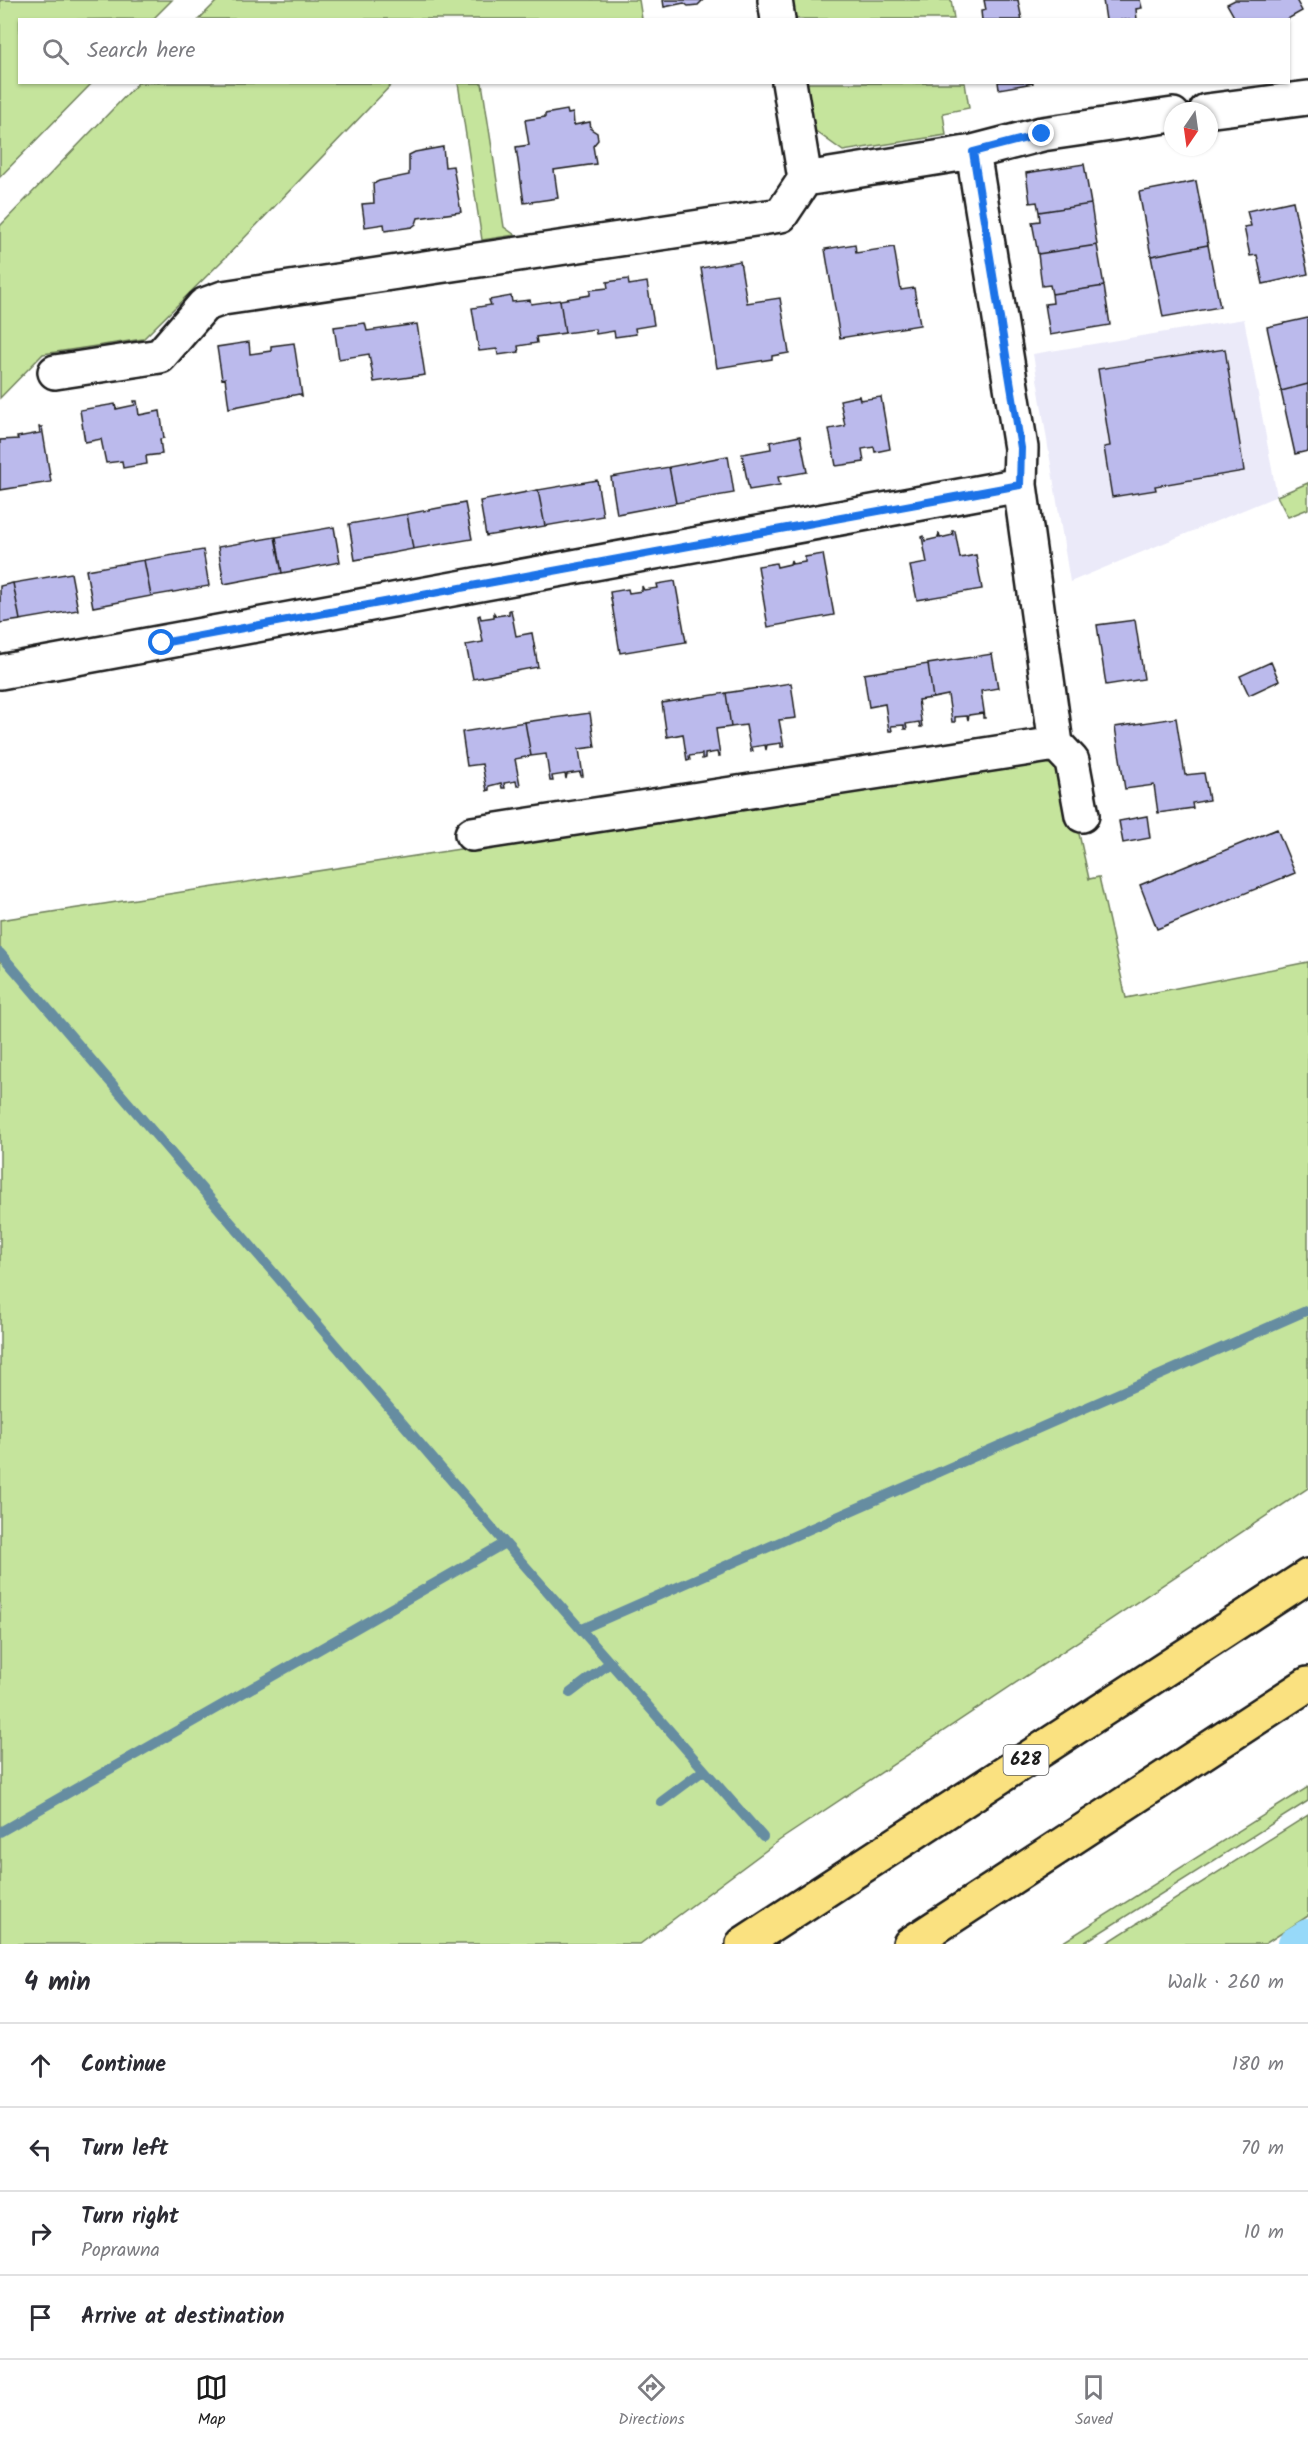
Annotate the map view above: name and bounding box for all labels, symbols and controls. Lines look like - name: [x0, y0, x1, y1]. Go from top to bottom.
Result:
- search box: [18, 18, 1290, 84]
- text: Search here: [87, 34, 195, 69]
- icon: search: [39, 35, 72, 68]
- north arrow: [1164, 102, 1218, 156]
- route end: [1028, 120, 1054, 146]
- route start: [148, 629, 174, 655]
- road number: 628: [1004, 1745, 1048, 1775]
- text: 4 min: [24, 1962, 91, 2004]
- text: Walk · 260 m: [1167, 1967, 1284, 1999]
- text: Continue: [81, 2048, 166, 2083]
- icon: ahead: [24, 2049, 57, 2082]
- text: 180 m: [1232, 2049, 1284, 2081]
- text: Turn left: [81, 2132, 168, 2167]
- icon: left: [24, 2133, 57, 2166]
- text: 70 m: [1241, 2133, 1284, 2165]
- text: Turn right: [81, 2200, 179, 2235]
- icon: right: [24, 2217, 57, 2250]
- text: 10 m: [1244, 2217, 1284, 2249]
- text: Poprawna: [81, 2235, 160, 2267]
- text: Arrive at destination: [81, 2300, 284, 2335]
- icon: arrive: [24, 2301, 57, 2334]
- tab: Map: [195, 2371, 228, 2432]
- tab: Directions: [618, 2371, 685, 2432]
- tab: Saved: [1075, 2371, 1113, 2432]

